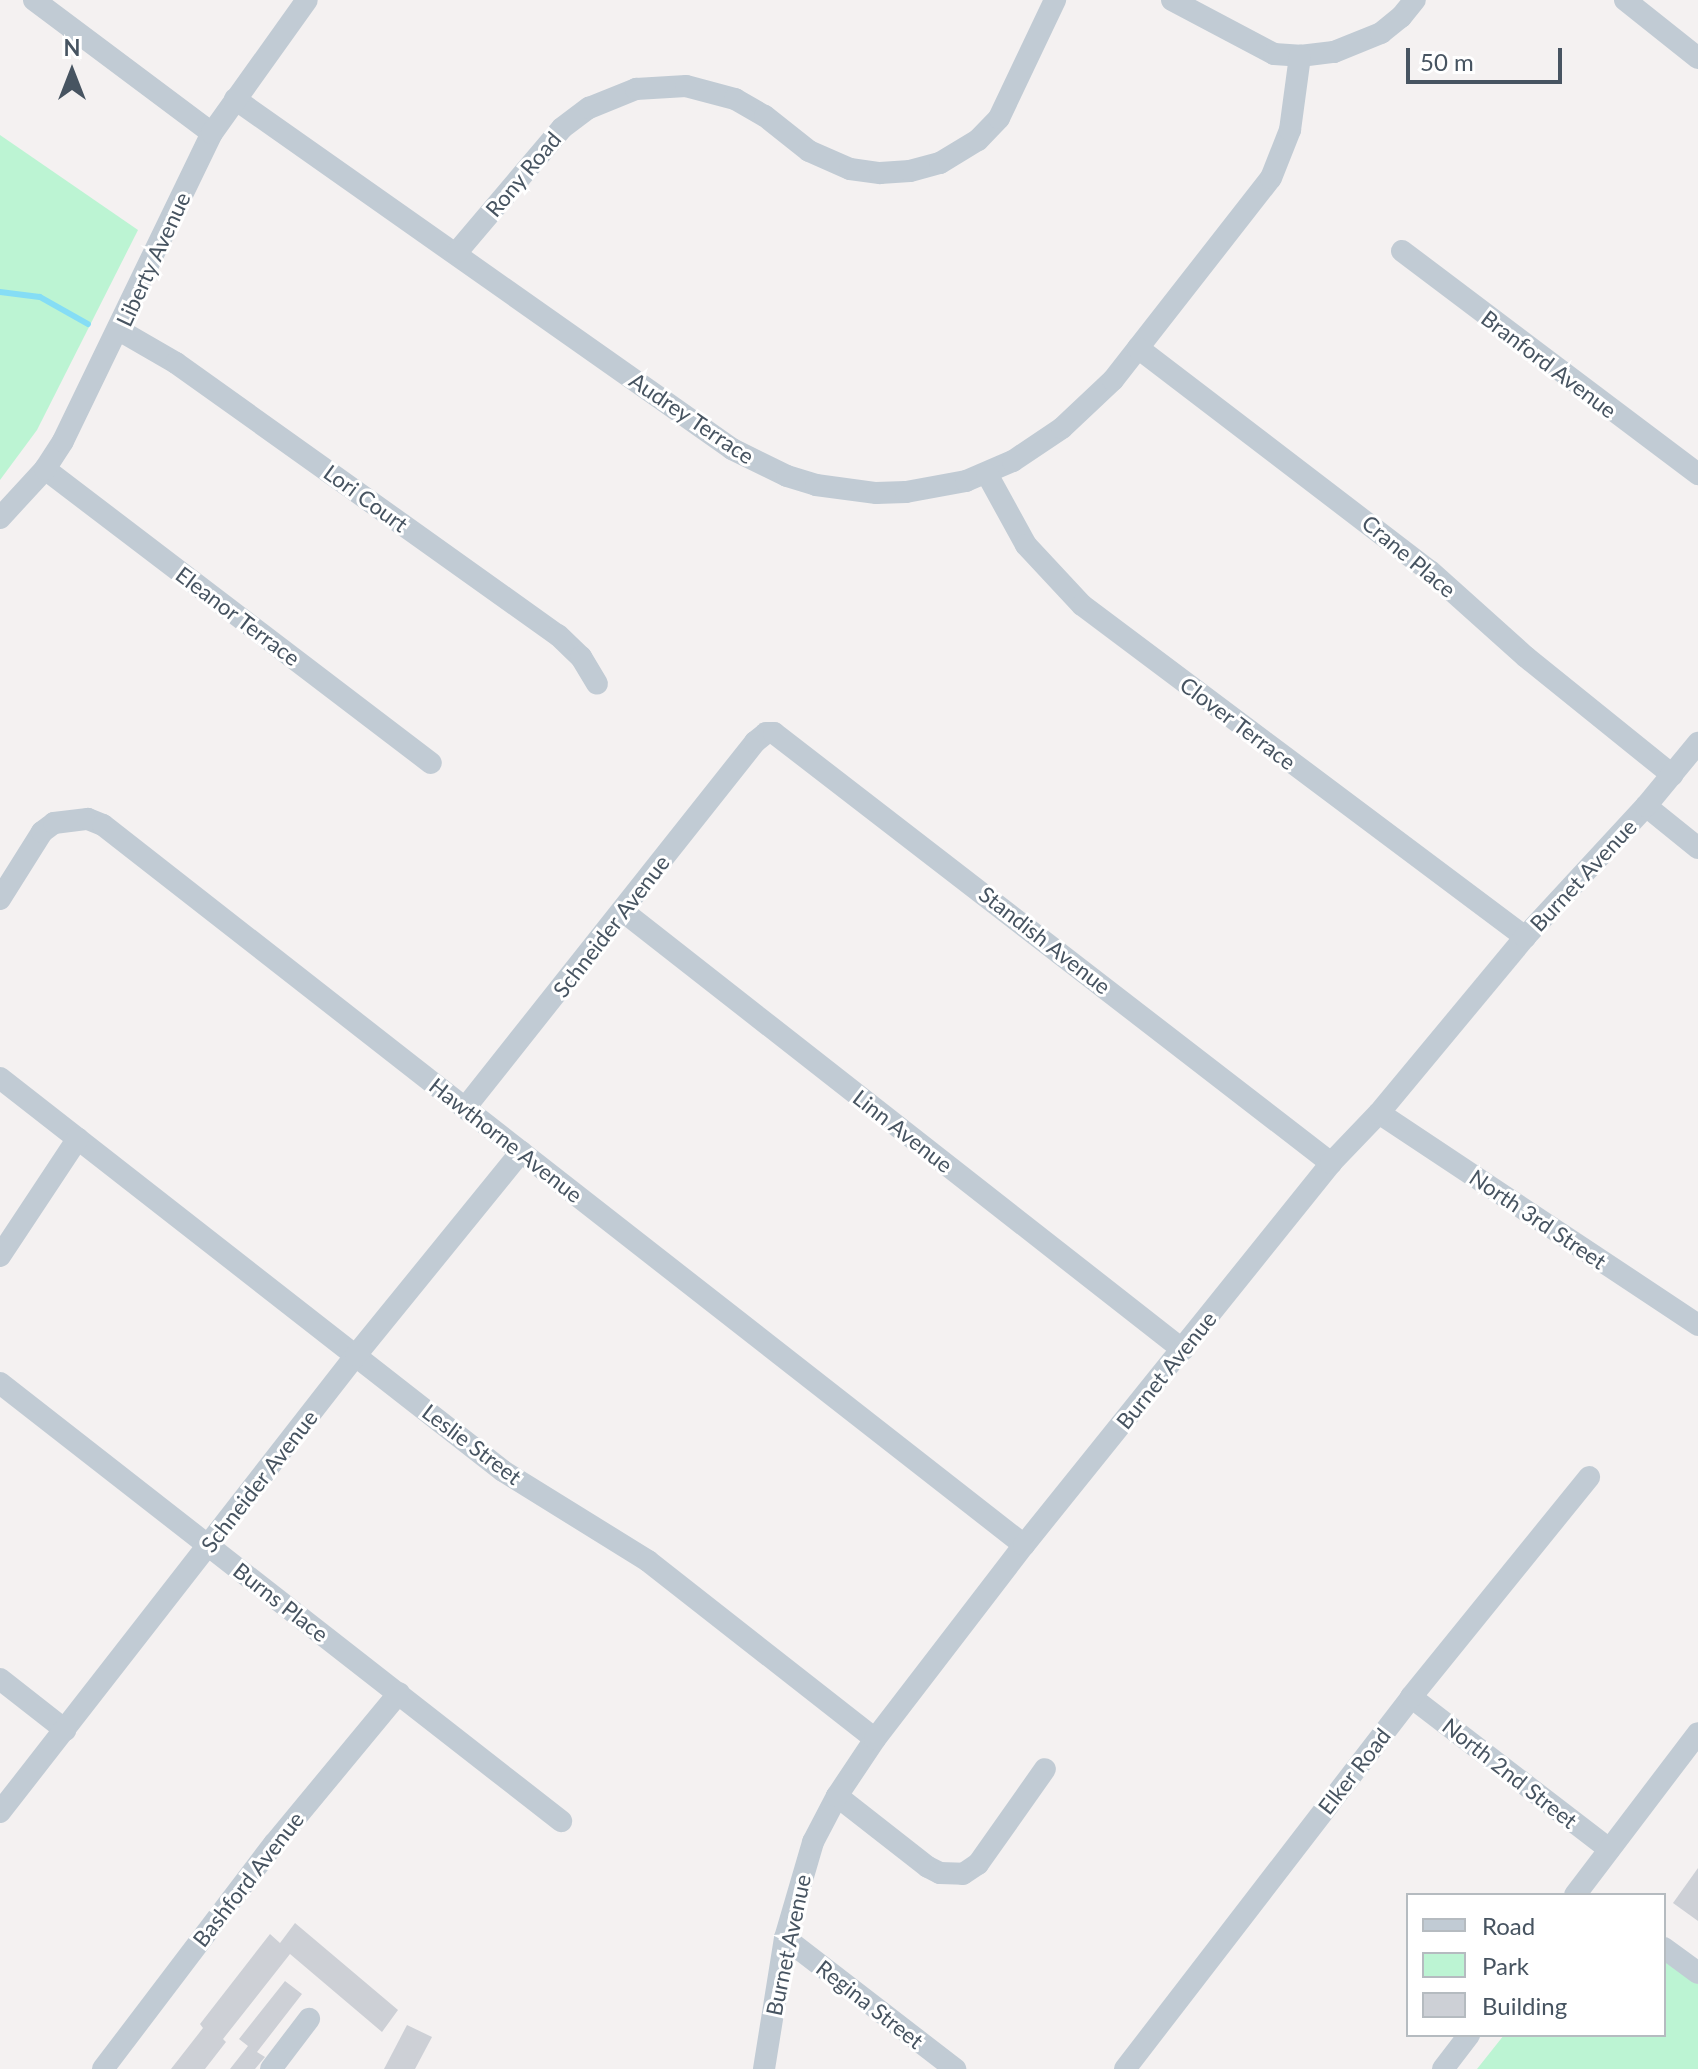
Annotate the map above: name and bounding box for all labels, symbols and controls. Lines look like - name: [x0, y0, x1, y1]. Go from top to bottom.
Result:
- north arrow: [32, 32, 112, 112]
- scale bar: [1410, 32, 1566, 82]
- text: N: [64, 34, 80, 61]
- text: 50 m: [1420, 47, 1474, 76]
- street label: Rony Road: [480, 126, 566, 222]
- street label: Liberty Avenue: [110, 187, 196, 331]
- street label: Branford Avenue: [1476, 304, 1622, 424]
- street label: Audrey Terrace: [624, 366, 760, 470]
- street label: Lori Court: [319, 459, 413, 537]
- street label: Crane Place: [1357, 509, 1461, 603]
- street label: Eleanor Terrace: [170, 561, 306, 671]
- street label: Clover Terrace: [1175, 671, 1301, 775]
- street label: Burnet Avenue: [1524, 813, 1642, 937]
- street label: Schneider Avenue: [547, 849, 675, 1003]
- street label: Standish Avenue: [974, 880, 1116, 1000]
- street label: Hawthorne Avenue: [424, 1072, 588, 1208]
- street label: Linn Avenue: [848, 1084, 958, 1178]
- street label: North 3rd Street: [1465, 1164, 1611, 1274]
- street label: Burnet Avenue: [1110, 1306, 1222, 1434]
- street label: Leslie Street: [417, 1398, 527, 1490]
- street label: Schneider Avenue: [195, 1404, 323, 1558]
- street label: Burns Place: [228, 1557, 334, 1647]
- street label: North 2nd Street: [1437, 1712, 1583, 1834]
- street label: Elker Road: [1312, 1723, 1396, 1819]
- street label: Bashford Avenue: [187, 1806, 309, 1952]
- street label: Burnet Avenue: [760, 1872, 816, 2018]
- legend: [1406, 1893, 1666, 2037]
- text: Road: [1482, 1911, 1535, 1940]
- text: Park: [1482, 1951, 1529, 1980]
- street label: Regina Street: [811, 1954, 929, 2054]
- text: Building: [1482, 1991, 1567, 2020]

